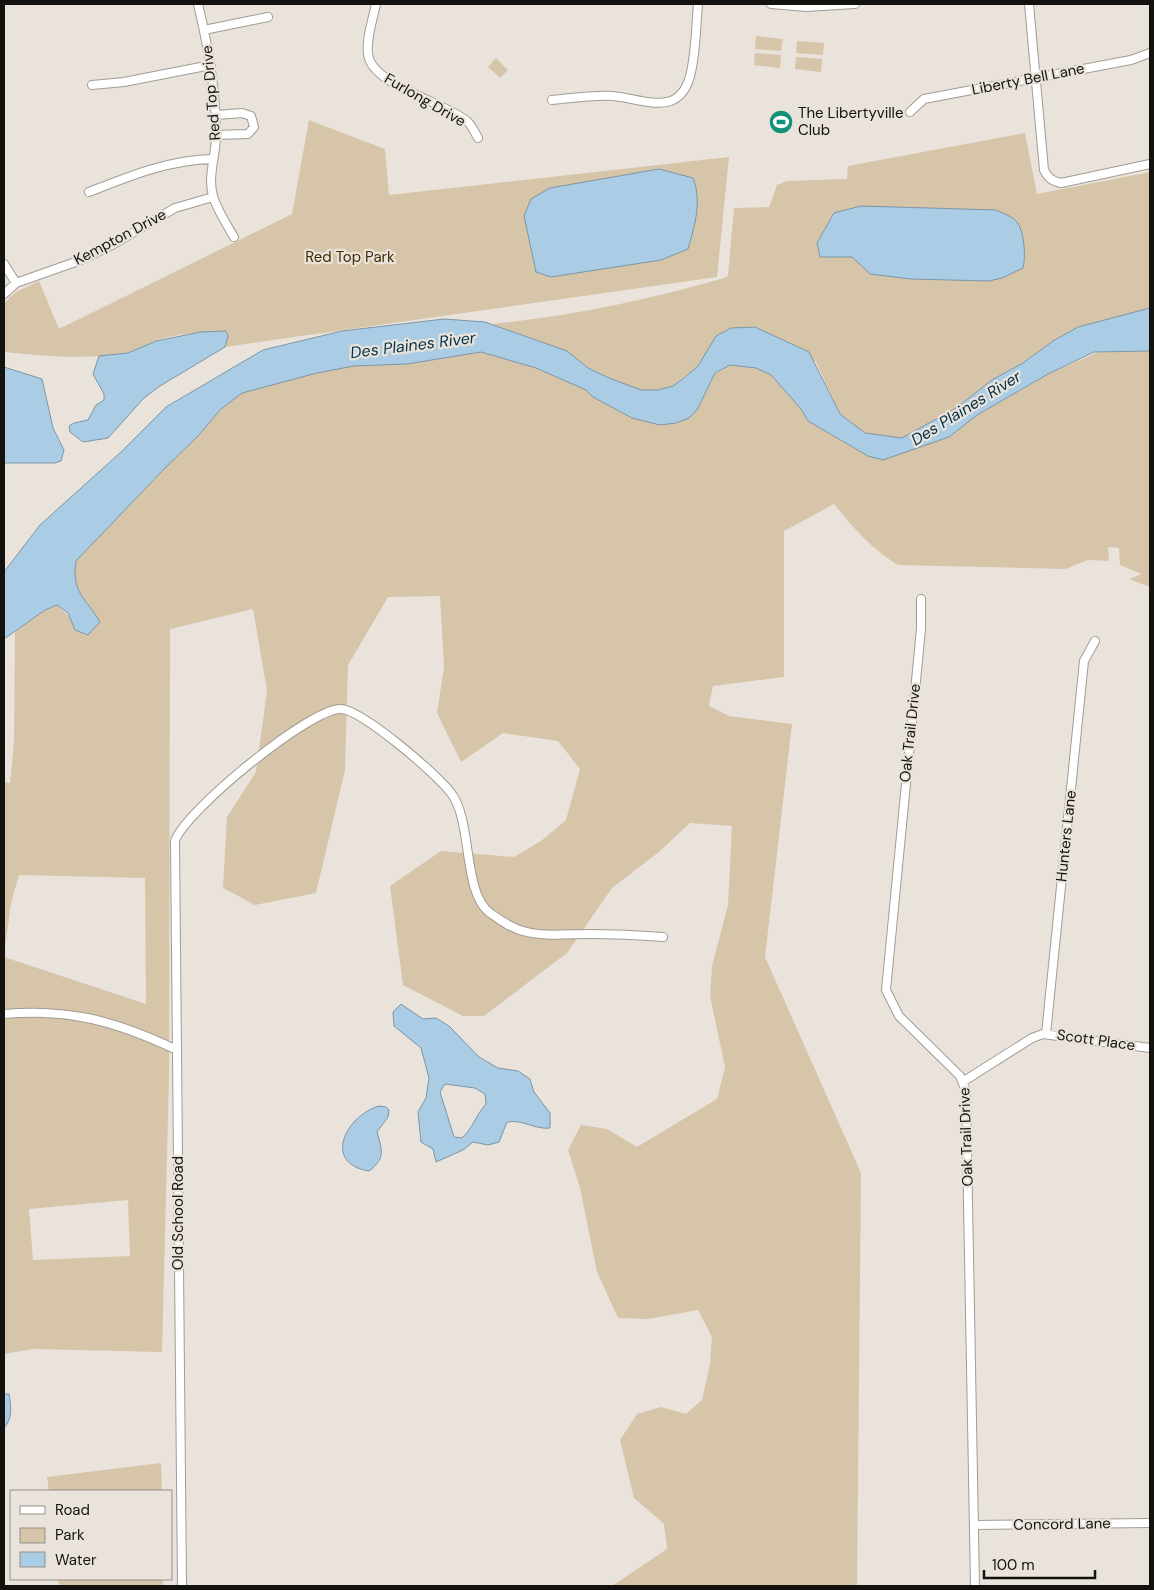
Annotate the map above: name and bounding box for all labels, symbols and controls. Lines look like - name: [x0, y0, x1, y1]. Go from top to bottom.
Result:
- street label: Red Top Drive: [197, 45, 225, 141]
- street label: Liberty Bell Lane: [970, 58, 1086, 100]
- street label: Furlong Drive: [381, 69, 469, 131]
- place label: The Libertyville Club: [798, 103, 903, 140]
- sports icon: The Libertyville Club: [768, 109, 794, 135]
- street label: Kempton Drive: [70, 204, 170, 270]
- park label: Red Top Park: [305, 247, 395, 267]
- water label: Des Plaines River: [349, 327, 478, 363]
- water label: Des Plaines River: [907, 365, 1026, 450]
- street label: Oak Trail Drive: [895, 683, 925, 783]
- street label: Hunters Lane: [1051, 789, 1081, 883]
- street label: Scott Place: [1056, 1025, 1136, 1055]
- street label: Oak Trail Drive: [954, 1087, 978, 1187]
- street label: Old School Road: [168, 1156, 188, 1270]
- legend: [10, 1490, 172, 1580]
- text: Road: [55, 1500, 90, 1520]
- street label: Concord Lane: [1013, 1513, 1111, 1535]
- text: Park: [55, 1525, 85, 1545]
- scale bar: [984, 1548, 1095, 1580]
- text: Water: [55, 1550, 97, 1570]
- text: 100 m: [992, 1555, 1035, 1575]

